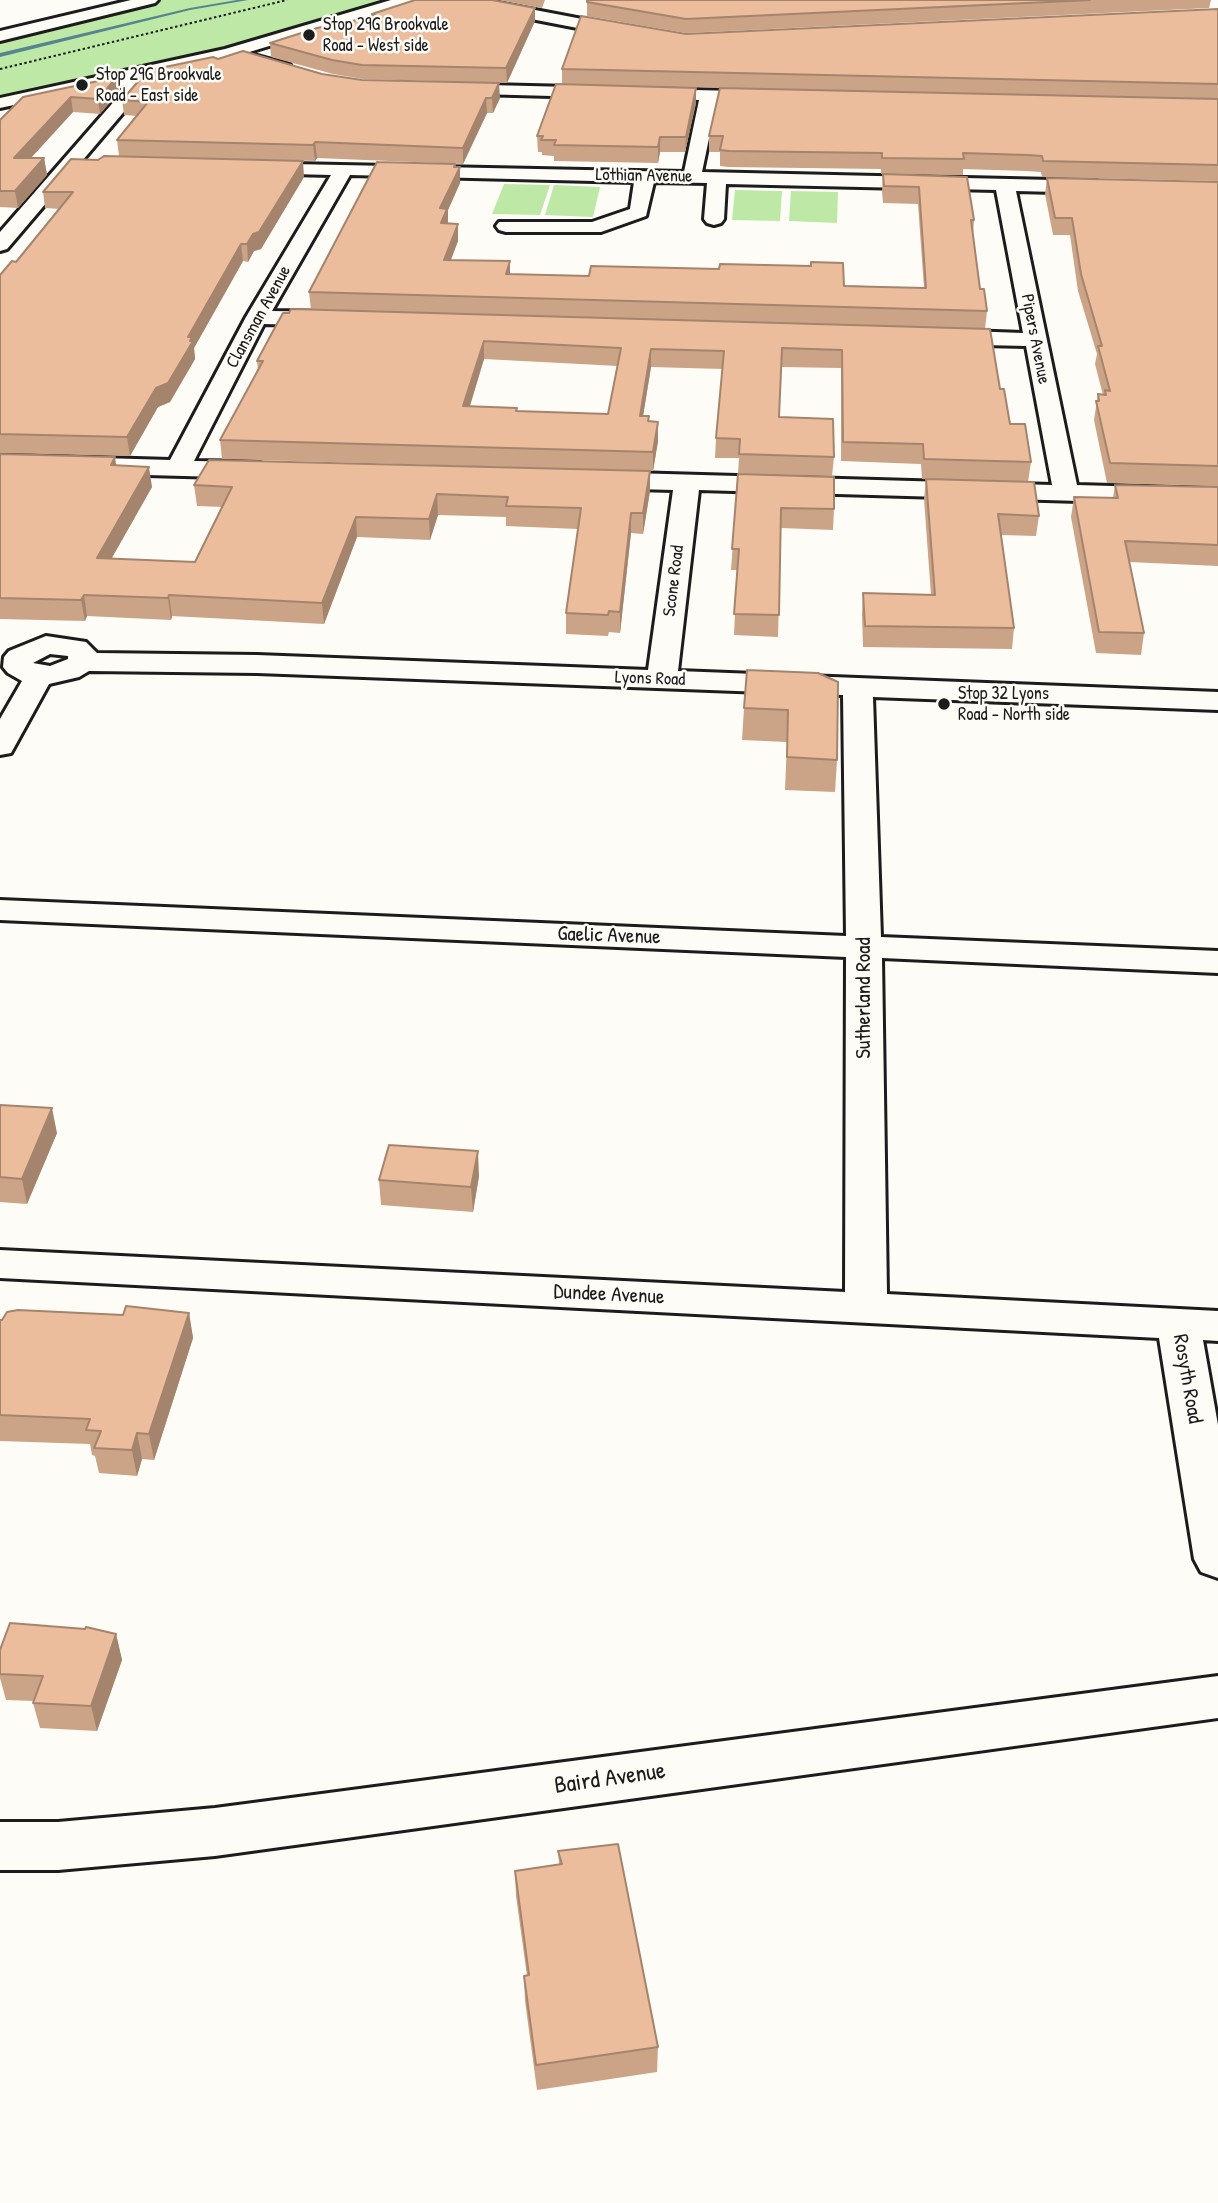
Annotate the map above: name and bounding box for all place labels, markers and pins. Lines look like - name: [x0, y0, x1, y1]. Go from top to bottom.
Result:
- place label: Stop 29G Brookvale Road - West side: [323, 14, 449, 56]
- marker: Stop 29G Brookvale Road - West side: [301, 27, 317, 43]
- place label: Stop 29G Brookvale Road - East side: [96, 64, 222, 106]
- marker: Stop 29G Brookvale Road - East side: [74, 77, 90, 93]
- place label: Stop 32 Lyons Road - North side: [958, 683, 1070, 726]
- marker: Stop 32 Lyons Road - North side: [936, 696, 952, 712]

